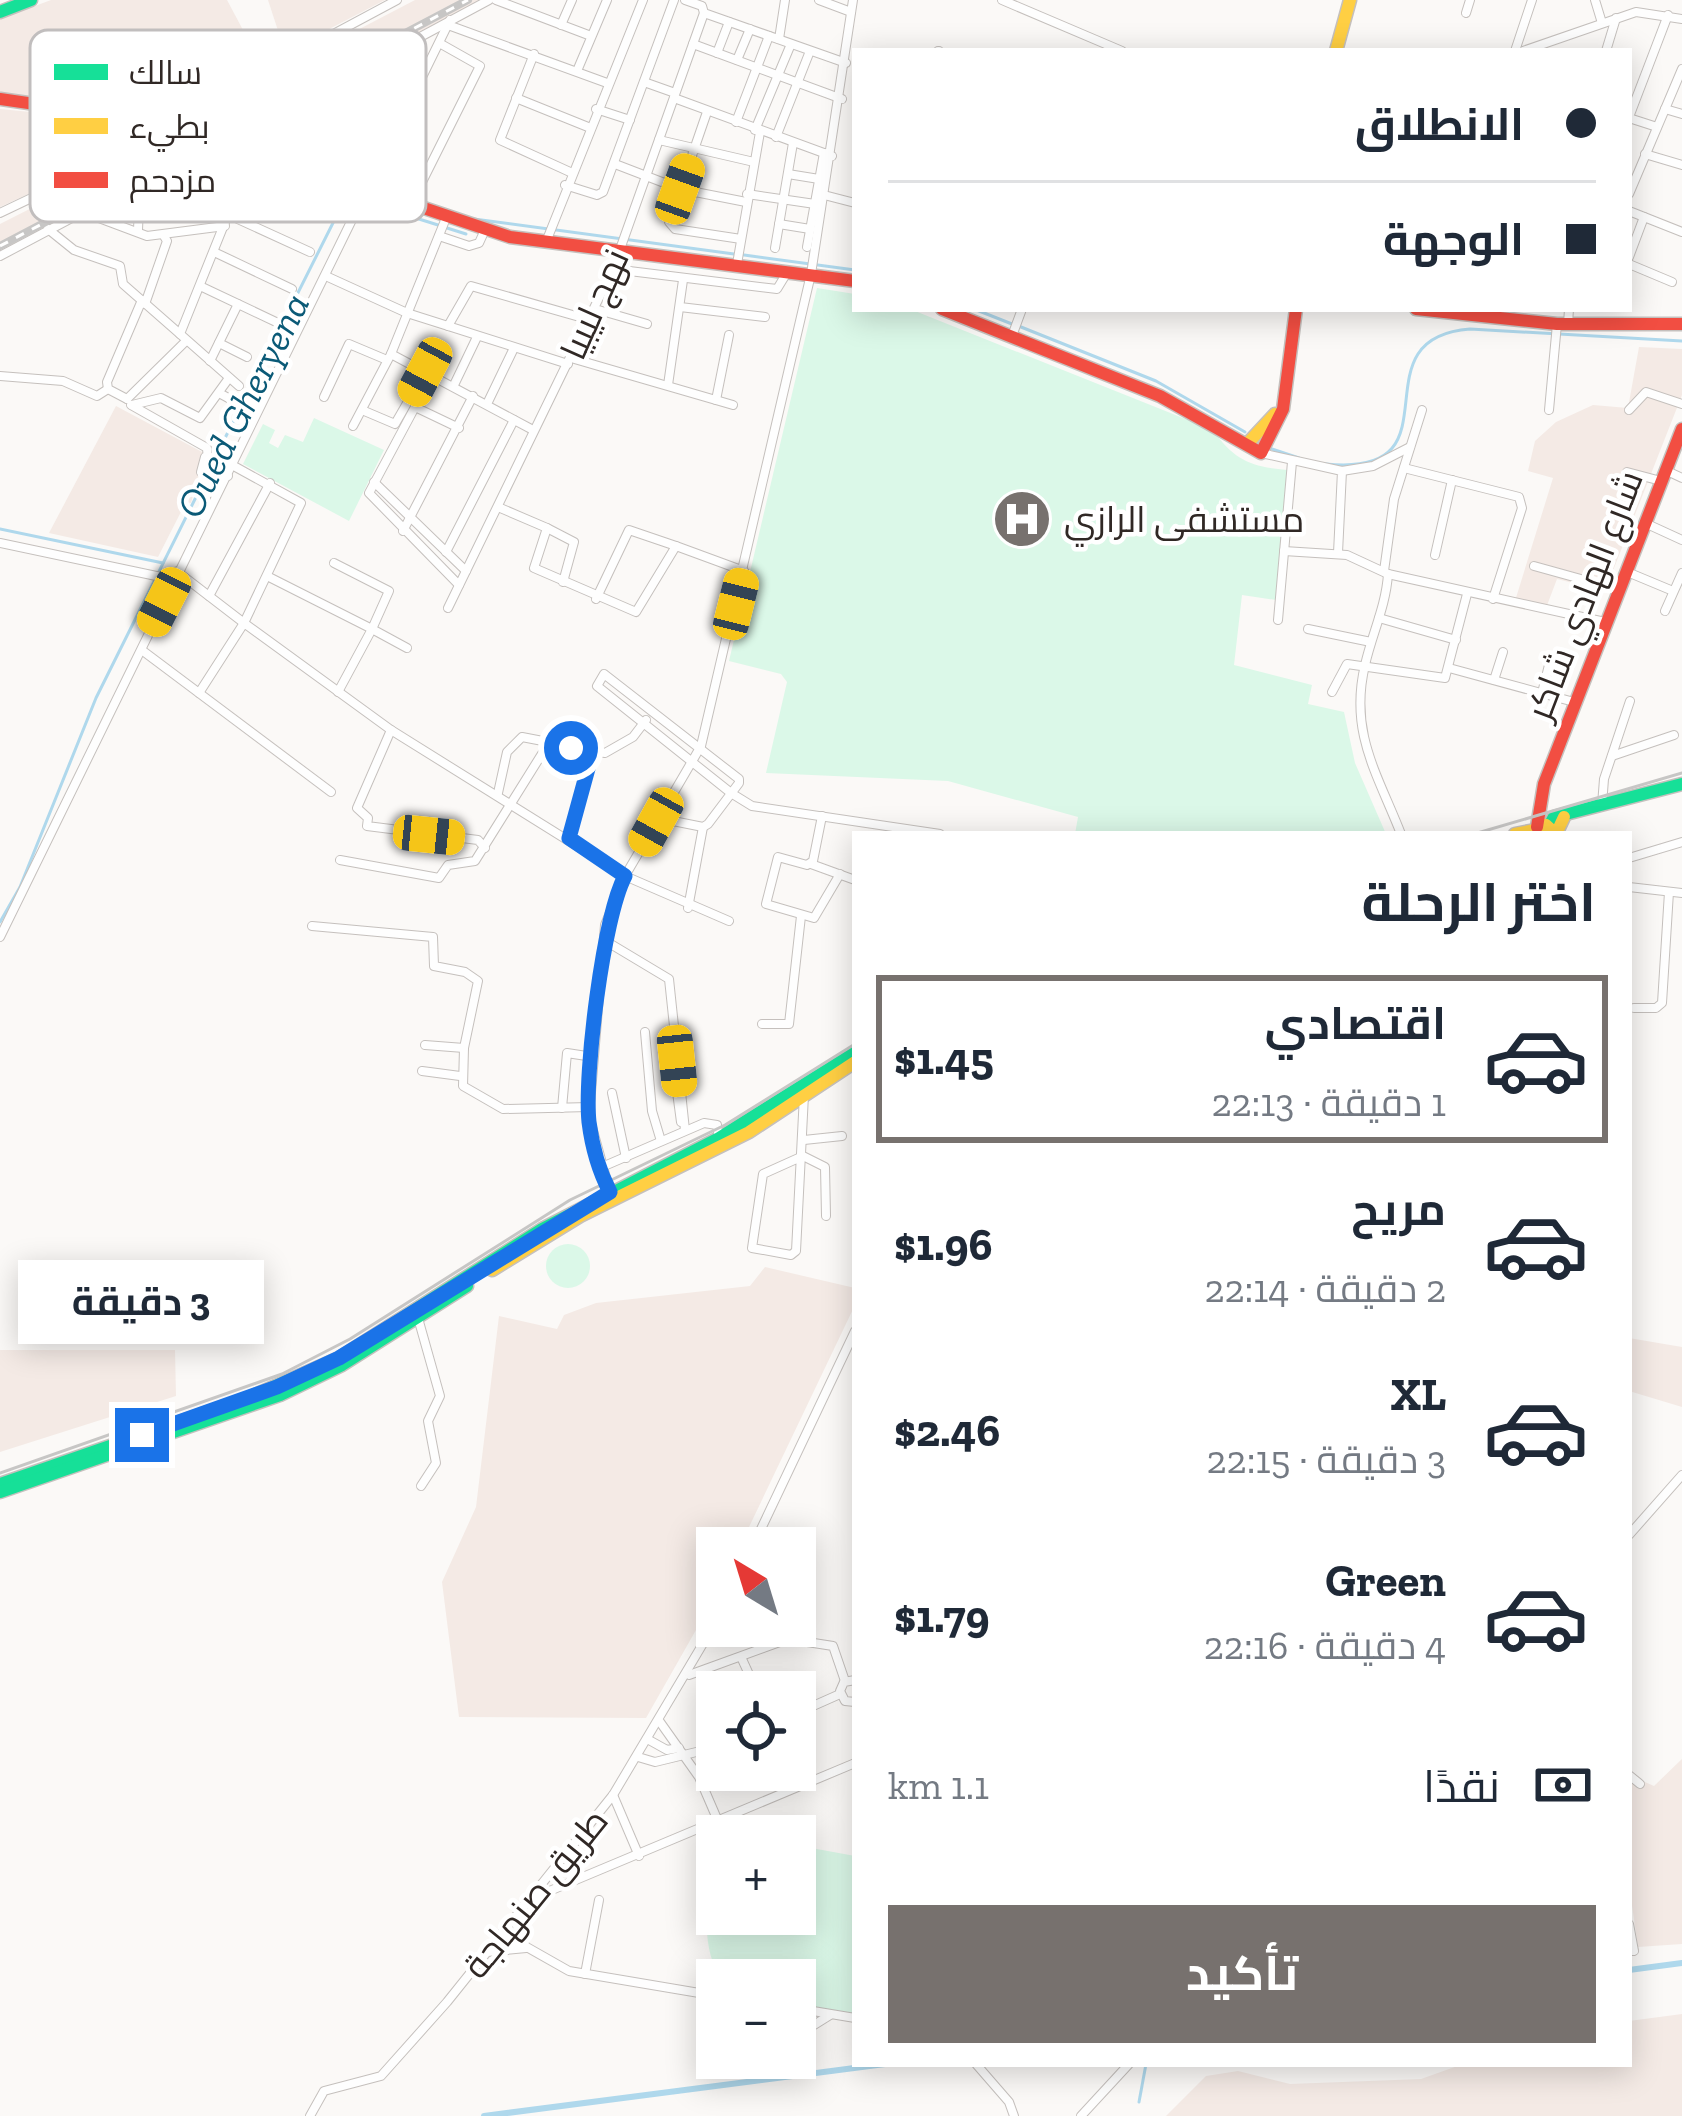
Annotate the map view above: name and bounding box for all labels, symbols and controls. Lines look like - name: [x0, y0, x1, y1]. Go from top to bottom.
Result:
- legend: [30, 30, 426, 222]
- text: سالك: [129, 53, 202, 92]
- text: الانطلاق: [1355, 98, 1524, 152]
- text: بطيء: [129, 107, 210, 152]
- car: [651, 149, 709, 229]
- text: مزدحم: [129, 161, 216, 203]
- text: الوجهة: [1383, 213, 1524, 267]
- street label: نهج ليبيا: [551, 242, 641, 367]
- water label: Oued Gheryena: [166, 285, 319, 525]
- car: [392, 332, 458, 412]
- street label: شارع الهادي شاكر: [1516, 465, 1657, 730]
- hospital icon: مستشفى الرازي: [991, 488, 1053, 550]
- place label: مستشفى الرازي: [1064, 498, 1304, 547]
- car: [132, 562, 196, 642]
- car: [710, 565, 762, 643]
- route start: [544, 721, 598, 775]
- car: [623, 782, 689, 862]
- car: [391, 813, 467, 857]
- text: اختر الرحلة: [1361, 870, 1596, 935]
- text: اقتصادي: [1265, 997, 1446, 1051]
- icon: car: [1482, 1005, 1590, 1113]
- car: [655, 1023, 699, 1099]
- text: $1.45: [894, 1032, 994, 1086]
- text: 1 دقيقة · 22:13: [1211, 1079, 1446, 1126]
- text: مريح: [1351, 1183, 1446, 1237]
- icon: car: [1482, 1191, 1590, 1299]
- text: $1.96: [894, 1218, 993, 1272]
- callout: 3 دقيقة: [19, 1261, 265, 1345]
- text: 2 دقيقة · 22:14: [1204, 1265, 1446, 1312]
- text: 3 دقيقة: [72, 1278, 210, 1325]
- text: XL: [1391, 1368, 1446, 1422]
- icon: car: [1482, 1377, 1590, 1485]
- text: $2.46: [894, 1404, 1000, 1458]
- route end: [115, 1408, 169, 1462]
- text: 3 دقيقة · 22:15: [1206, 1436, 1446, 1483]
- north arrow: [696, 1527, 816, 1647]
- map controls: [696, 1527, 816, 2079]
- text: Green: [1325, 1554, 1446, 1608]
- icon: car: [1482, 1563, 1590, 1671]
- text: $1.79: [894, 1590, 990, 1644]
- text: 4 دقيقة · 22:16: [1204, 1622, 1446, 1669]
- button: locate: [696, 1671, 816, 1791]
- icon: cash: [1530, 1752, 1596, 1818]
- text: نقدًا: [1423, 1760, 1500, 1814]
- text: 1.1 km: [888, 1762, 989, 1809]
- street label: طريق صنهاجة: [454, 1800, 618, 1987]
- button: +: [696, 1815, 816, 1935]
- button: تأكيد: [888, 1905, 1596, 2043]
- button: −: [696, 1959, 816, 2079]

